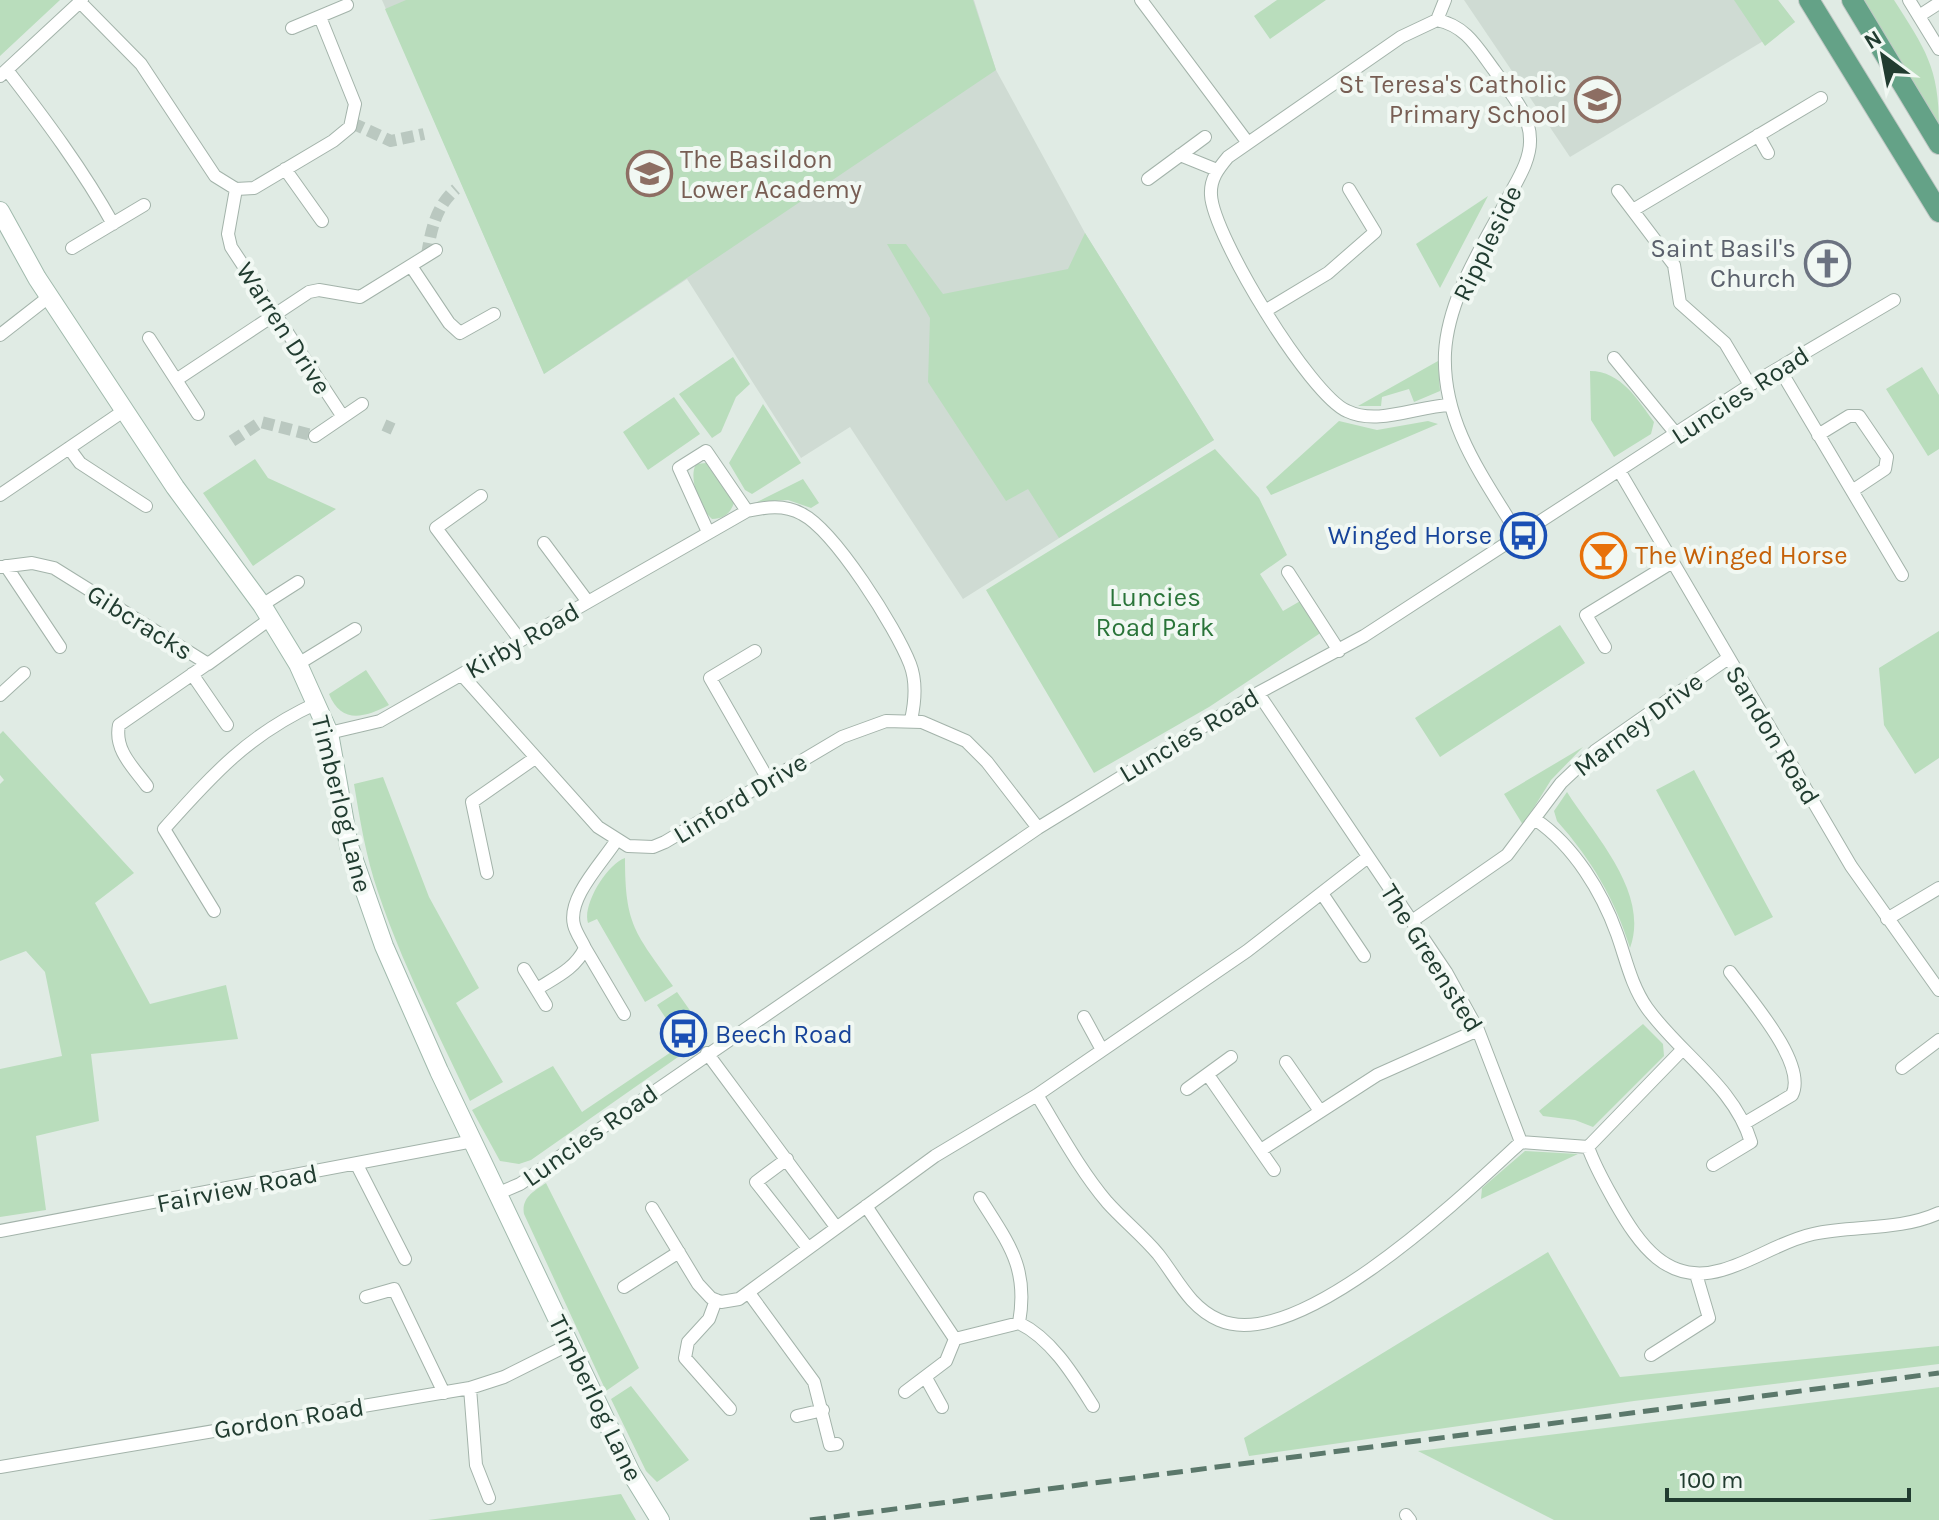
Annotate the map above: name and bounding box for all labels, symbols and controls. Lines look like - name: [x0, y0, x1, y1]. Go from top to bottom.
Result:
- north arrow: [1843, 16, 1923, 96]
- text: N: [1859, 25, 1887, 55]
- place label: St Teresa's Catholic Primary School: [1338, 69, 1567, 130]
- school or university icon: St Teresa's Catholic Primary School: [1574, 75, 1622, 123]
- place label: The Basildon Lower Academy: [680, 144, 862, 205]
- school or university icon: The Basildon Lower Academy: [625, 150, 673, 198]
- street label: Rippleside: [1446, 180, 1529, 306]
- place label: Saint Basil's Church: [1650, 233, 1796, 294]
- church icon: Saint Basil's Church: [1803, 239, 1851, 287]
- street label: Warren Drive: [229, 256, 338, 400]
- street label: Luncies Road: [1666, 339, 1815, 451]
- bus stop icon: Winged Horse: [1499, 511, 1547, 559]
- place label: Winged Horse: [1328, 520, 1492, 551]
- bar icon: The Winged Horse: [1580, 531, 1628, 579]
- place label: The Winged Horse: [1635, 540, 1848, 571]
- street label: Gibcracks: [81, 578, 198, 667]
- park label: Luncies Road Park: [1096, 582, 1214, 643]
- street label: Kirby Road: [460, 595, 585, 685]
- street label: Sandon Road: [1719, 660, 1826, 811]
- street label: Marney Drive: [1568, 666, 1709, 783]
- street label: Luncies Road: [1114, 682, 1265, 789]
- street label: Timberlog Lane: [305, 713, 378, 896]
- street label: Linford Drive: [668, 746, 813, 850]
- street label: The Greensted: [1374, 878, 1489, 1038]
- bus stop icon: Beech Road: [660, 1010, 708, 1058]
- place label: Beech Road: [715, 1019, 853, 1050]
- street label: Luncies Road: [517, 1077, 664, 1193]
- street label: Fairview Road: [154, 1158, 320, 1219]
- street label: Timberlog Lane: [542, 1310, 649, 1486]
- street label: Gordon Road: [212, 1391, 366, 1446]
- scale bar: [1667, 1452, 1909, 1502]
- text: 100 m: [1679, 1466, 1744, 1494]

